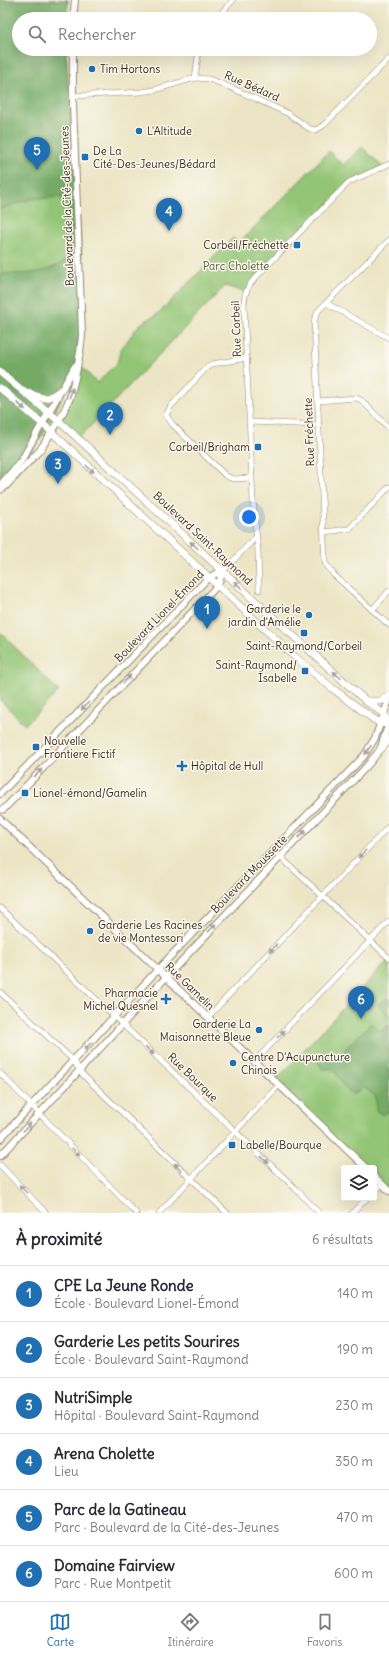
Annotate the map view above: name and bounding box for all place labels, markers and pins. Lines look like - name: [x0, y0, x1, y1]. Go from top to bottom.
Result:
- place label: Tim Hortons: [100, 62, 160, 76]
- marker: Tim Hortons: [87, 64, 97, 74]
- place label: L'Altitude: [147, 124, 192, 138]
- marker: L'Altitude: [134, 126, 144, 136]
- pin: 5: [24, 137, 50, 170]
- place label: De La Cité-Des-Jeunes/Bédard: [93, 144, 216, 171]
- marker: De La Cité-Des-Jeunes/Bédard: [80, 152, 90, 162]
- pin: 4: [156, 198, 182, 231]
- place label: Corbeil/Fréchette: [203, 238, 289, 252]
- marker: Corbeil/Fréchette: [292, 240, 302, 250]
- pin: 2: [97, 402, 123, 435]
- place label: Corbeil/Brigham: [169, 440, 250, 454]
- marker: Corbeil/Brigham: [253, 442, 263, 452]
- pin: 3: [45, 451, 71, 484]
- pin: 1: [194, 596, 220, 629]
- place label: Garderie le jardin d'Amélie: [227, 602, 301, 629]
- marker: Garderie le jardin d'Amélie: [304, 610, 314, 620]
- marker: Saint-Raymond/Corbeil: [299, 628, 309, 638]
- place label: Saint-Raymond/Corbeil: [246, 639, 362, 653]
- place label: Saint-Raymond/ Isabelle: [216, 658, 297, 685]
- marker: Saint-Raymond/ Isabelle: [300, 666, 310, 676]
- place label: Nouvelle Frontiere Fictif: [44, 734, 116, 761]
- marker: Nouvelle Frontiere Fictif: [31, 742, 41, 752]
- place label: Hôpital de Hull: [191, 759, 263, 773]
- marker: Hôpital de Hull: [176, 760, 188, 772]
- place label: Lionel-émond/Gamelin: [33, 786, 147, 800]
- marker: Lionel-émond/Gamelin: [20, 788, 30, 798]
- place label: Garderie Les Racines de vie Montessori: [98, 918, 202, 945]
- marker: Garderie Les Racines de vie Montessori: [85, 926, 95, 936]
- place label: Pharmacie Michel Quesnel: [83, 986, 158, 1013]
- pin: 6: [348, 986, 374, 1019]
- marker: Pharmacie Michel Quesnel: [161, 994, 171, 1004]
- place label: Garderie La Maisonnette Bleue: [160, 1017, 251, 1044]
- marker: Garderie La Maisonnette Bleue: [254, 1025, 264, 1035]
- place label: Centre D'Acupuncture Chinois: [241, 1050, 350, 1077]
- marker: Centre D'Acupuncture Chinois: [228, 1058, 238, 1068]
- place label: Labelle/Bourque: [240, 1138, 322, 1152]
- marker: Labelle/Bourque: [227, 1140, 237, 1150]

